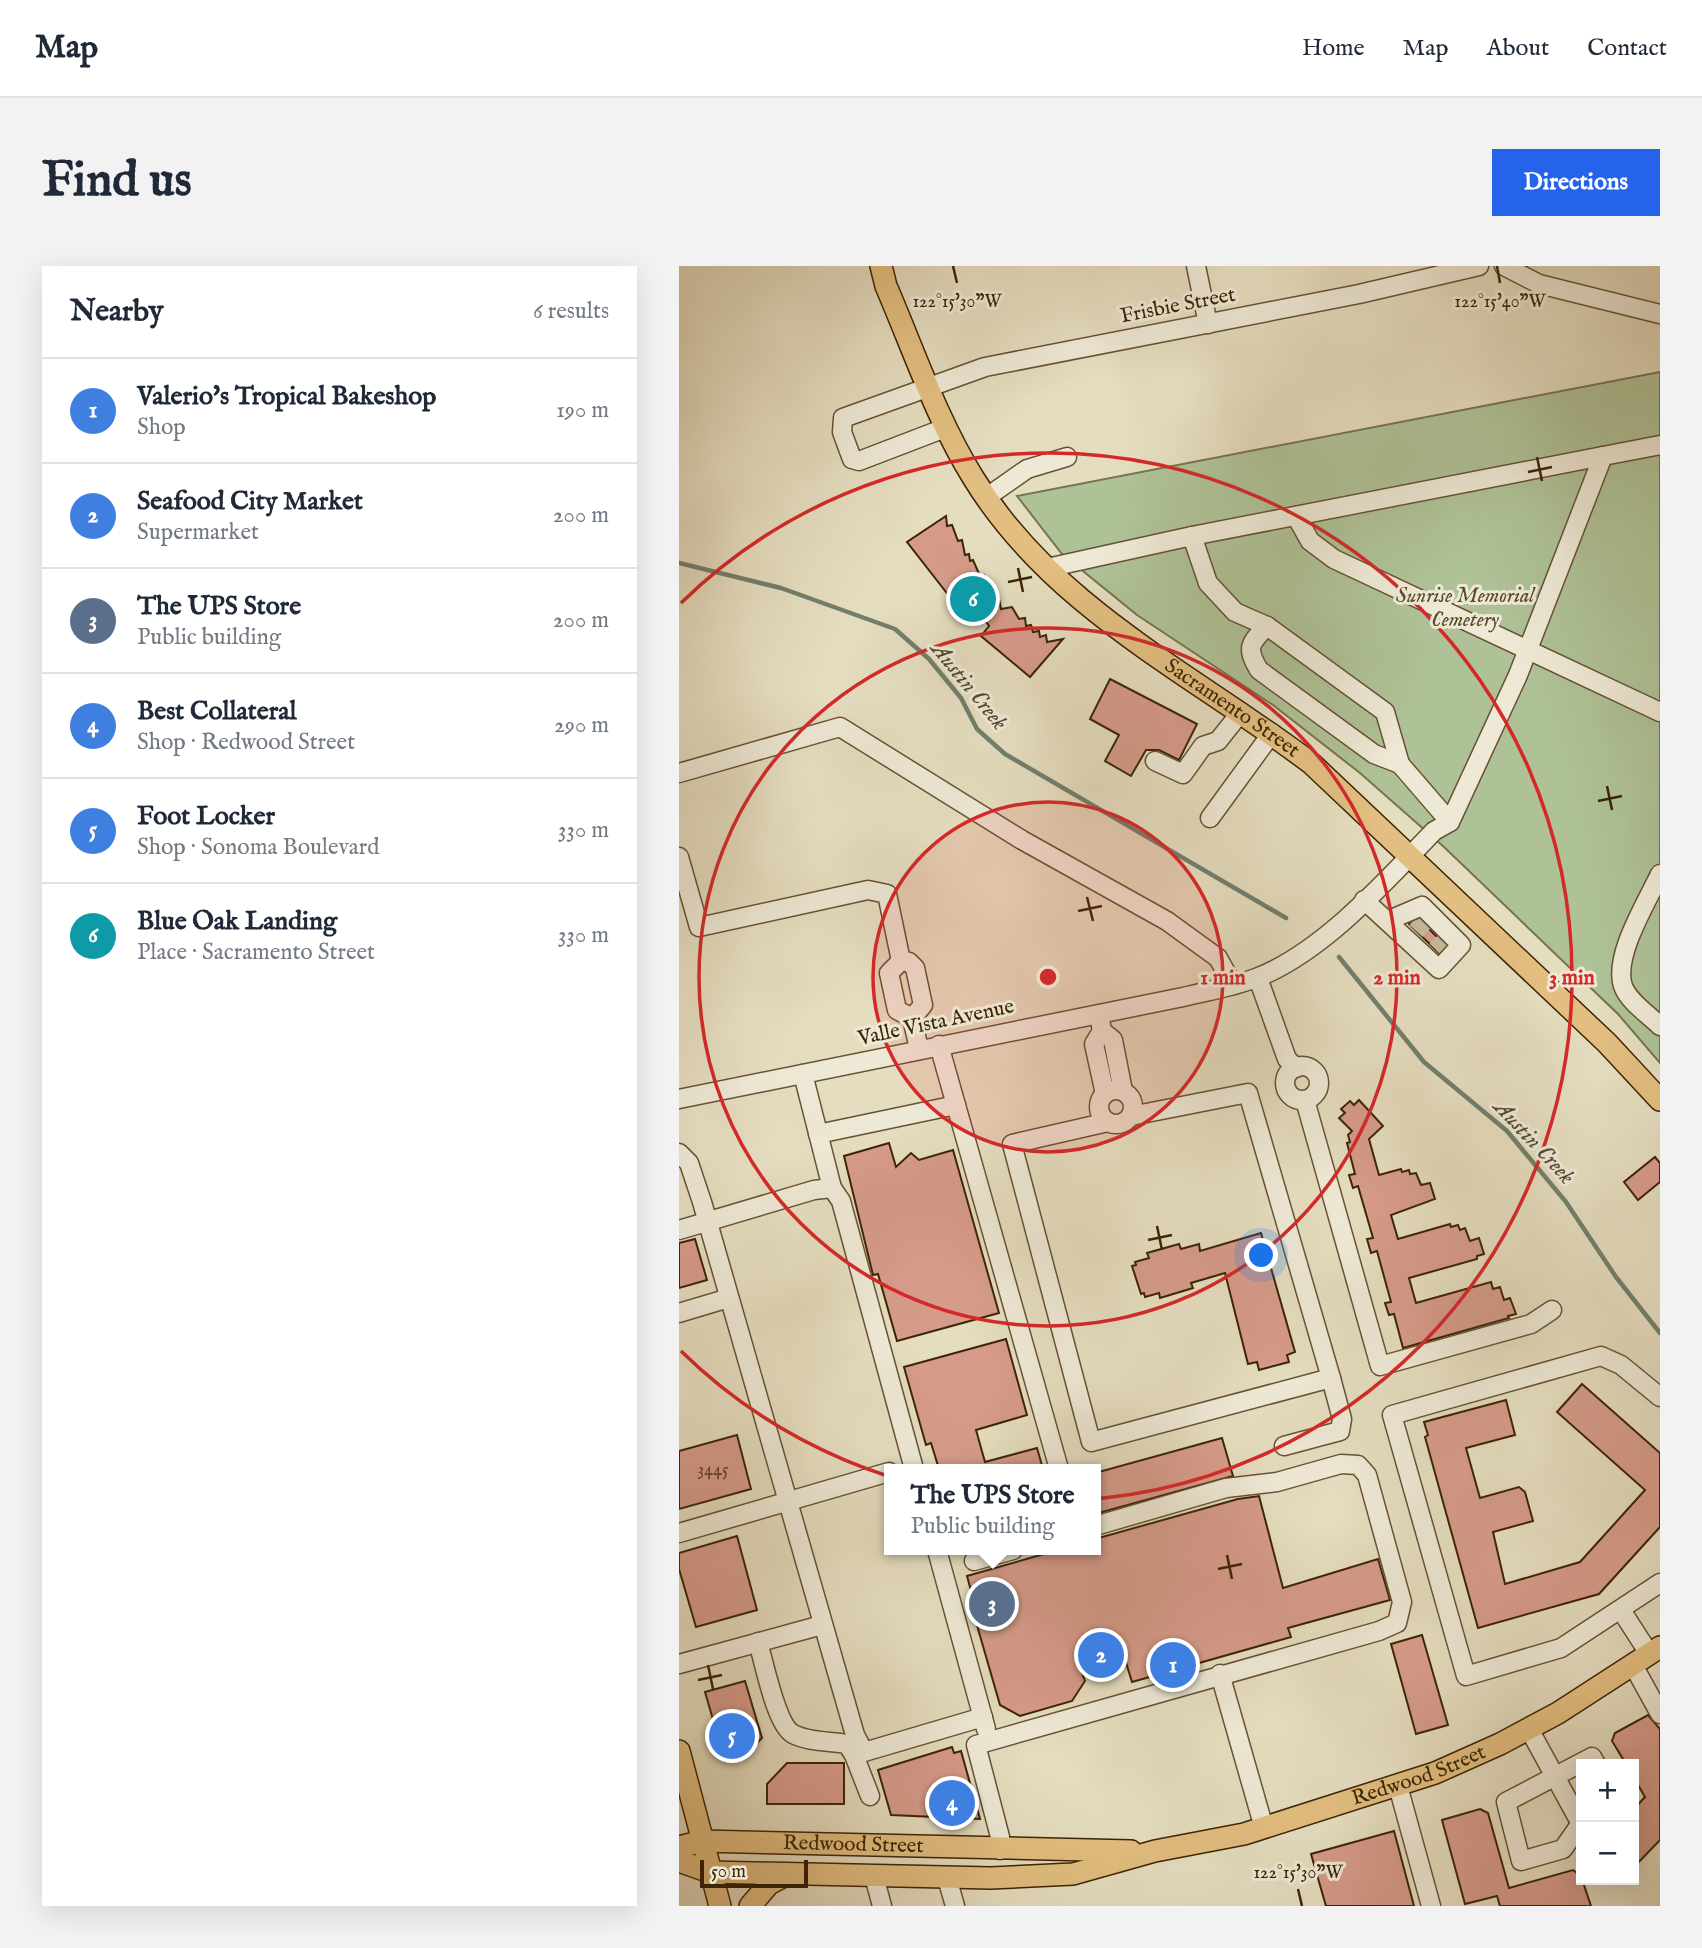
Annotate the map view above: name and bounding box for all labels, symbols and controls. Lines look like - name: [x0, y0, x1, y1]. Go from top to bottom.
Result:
- text: Map: [35, 27, 98, 69]
- text: Home: [1302, 33, 1365, 64]
- text: Map: [1403, 33, 1449, 64]
- text: About: [1487, 33, 1549, 64]
- text: Contact: [1587, 33, 1667, 64]
- button: Directions: [1492, 149, 1660, 216]
- text: Find us: [42, 151, 192, 213]
- street label: Frisbie Street: [1118, 282, 1238, 330]
- text: 122°15'30"W: [912, 291, 1002, 314]
- text: 122°15'40"W: [1454, 291, 1546, 314]
- text: Nearby: [70, 293, 163, 331]
- text: 6 results: [533, 297, 609, 326]
- text: Valerio's Tropical Bakeshop: [137, 380, 436, 413]
- text: 1: [89, 396, 97, 425]
- text: 190 m: [556, 396, 609, 425]
- text: Shop: [137, 413, 186, 442]
- text: Seafood City Market: [137, 485, 363, 518]
- text: 2: [88, 501, 98, 530]
- text: 200 m: [553, 501, 609, 530]
- text: Supermarket: [137, 518, 259, 547]
- pin: 6: [950, 573, 996, 625]
- park label: Sunrise Memorial Cemetery: [1396, 583, 1536, 634]
- text: The UPS Store: [137, 590, 301, 623]
- text: 3: [89, 606, 97, 635]
- text: 200 m: [553, 606, 609, 635]
- text: Public building: [137, 623, 281, 652]
- water label: Austin Creek: [923, 634, 1014, 736]
- street label: Sacramento Street: [1159, 653, 1305, 764]
- text: Best Collateral: [137, 695, 297, 728]
- text: 4: [87, 711, 99, 740]
- text: 290 m: [554, 711, 609, 740]
- text: Shop · Redwood Street: [137, 728, 355, 757]
- text: Foot Locker: [137, 800, 275, 833]
- text: 5: [89, 816, 97, 845]
- text: 330 m: [558, 816, 609, 845]
- text: Shop · Sonoma Boulevard: [137, 833, 379, 862]
- text: Blue Oak Landing: [137, 905, 337, 938]
- text: 6: [88, 921, 98, 950]
- text: 330 m: [558, 921, 609, 950]
- text: Place · Sacramento Street: [137, 938, 375, 967]
- centre of rings: [1036, 965, 1060, 989]
- text: 1 min: [1200, 965, 1246, 992]
- text: 2 min: [1373, 965, 1421, 992]
- text: 3 min: [1549, 965, 1595, 992]
- street label: Valle Vista Avenue: [855, 993, 1017, 1053]
- water label: Austin Creek: [1486, 1092, 1581, 1191]
- your location: [1244, 1238, 1278, 1272]
- house number: 3445: [698, 1459, 729, 1482]
- popup: [884, 1464, 1101, 1555]
- text: The UPS Store: [910, 1479, 1075, 1512]
- text: Public building: [910, 1512, 1055, 1541]
- pin: 3: [969, 1578, 1015, 1630]
- pin: 2: [1078, 1629, 1124, 1681]
- pin: 1: [1150, 1639, 1196, 1691]
- pin: 5: [709, 1710, 755, 1762]
- street label: Redwood Street: [1348, 1739, 1490, 1812]
- map controls: [1576, 1759, 1639, 1885]
- button: +: [1576, 1759, 1639, 1822]
- pin: 4: [929, 1777, 975, 1829]
- button: −: [1576, 1822, 1639, 1885]
- street label: Redwood Street: [782, 1829, 924, 1860]
- scale bar: [700, 1857, 809, 1889]
- text: 50 m: [711, 1860, 746, 1884]
- text: 122°15'30"W: [1253, 1862, 1343, 1885]

